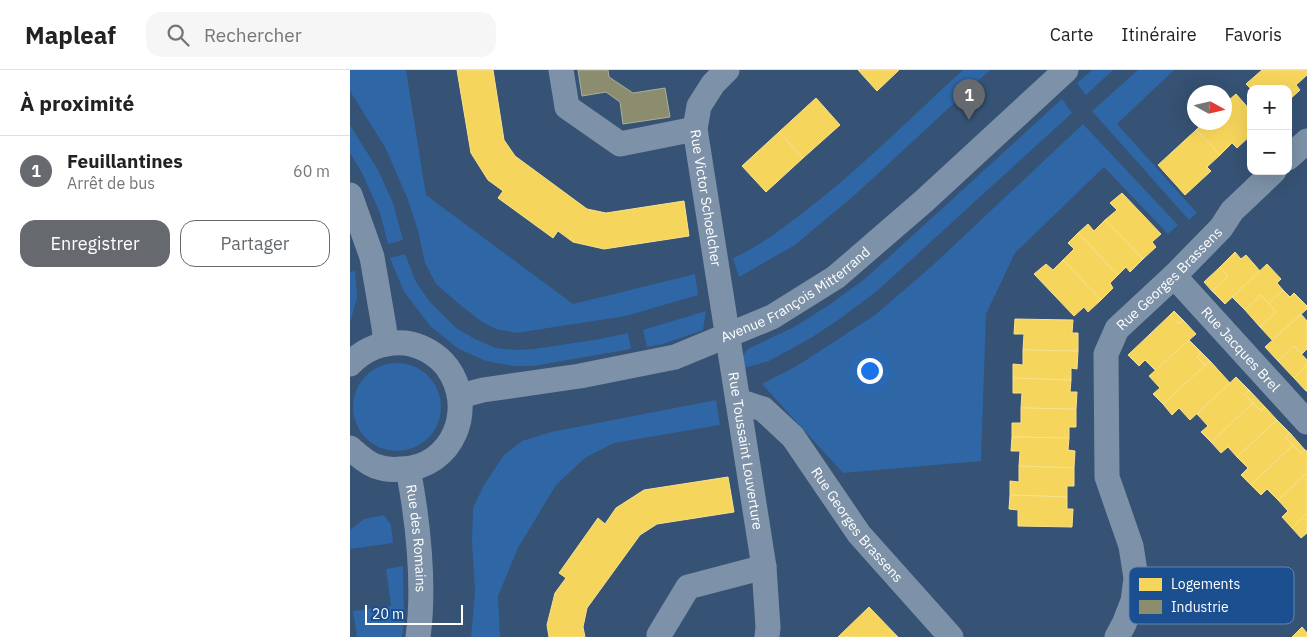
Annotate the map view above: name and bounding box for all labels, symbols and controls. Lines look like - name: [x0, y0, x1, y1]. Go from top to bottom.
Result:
- search box: [146, 12, 496, 57]
- text: Mapleaf: [25, 19, 116, 51]
- icon: search: [164, 21, 192, 49]
- text: Rechercher: [204, 23, 302, 47]
- text: Carte: [1050, 23, 1093, 46]
- text: Itinéraire: [1121, 23, 1197, 46]
- text: Favoris: [1225, 23, 1282, 46]
- pin: 1: [953, 79, 985, 120]
- north arrow: [1187, 85, 1232, 130]
- map controls: [1247, 85, 1292, 175]
- button: +: [1247, 85, 1292, 130]
- text: À proximité: [20, 89, 134, 117]
- street label: Rue Victor Schoelcher: [686, 128, 726, 268]
- button: −: [1247, 130, 1292, 175]
- text: Feuillantines: [67, 149, 183, 173]
- text: 1: [31, 161, 41, 181]
- text: 60 m: [293, 161, 330, 181]
- text: Arrêt de bus: [67, 173, 155, 193]
- button: Enregistrer: [20, 220, 170, 267]
- button: Partager: [180, 220, 330, 267]
- street label: Rue Georges Brassens: [1112, 223, 1226, 334]
- street label: Avenue François Mitterrand: [718, 243, 874, 346]
- street label: Rue Jacques Brel: [1197, 303, 1284, 396]
- your location: [857, 358, 883, 384]
- street label: Rue Toussaint Louverture: [724, 371, 767, 531]
- street label: Rue Georges Brassens: [807, 464, 907, 586]
- street label: Rue des Romains: [402, 483, 430, 593]
- legend: [1129, 567, 1294, 624]
- text: Logements: [1171, 575, 1240, 593]
- text: Industrie: [1171, 598, 1229, 616]
- scale bar: [365, 602, 462, 625]
- text: 20 m: [372, 605, 404, 623]

